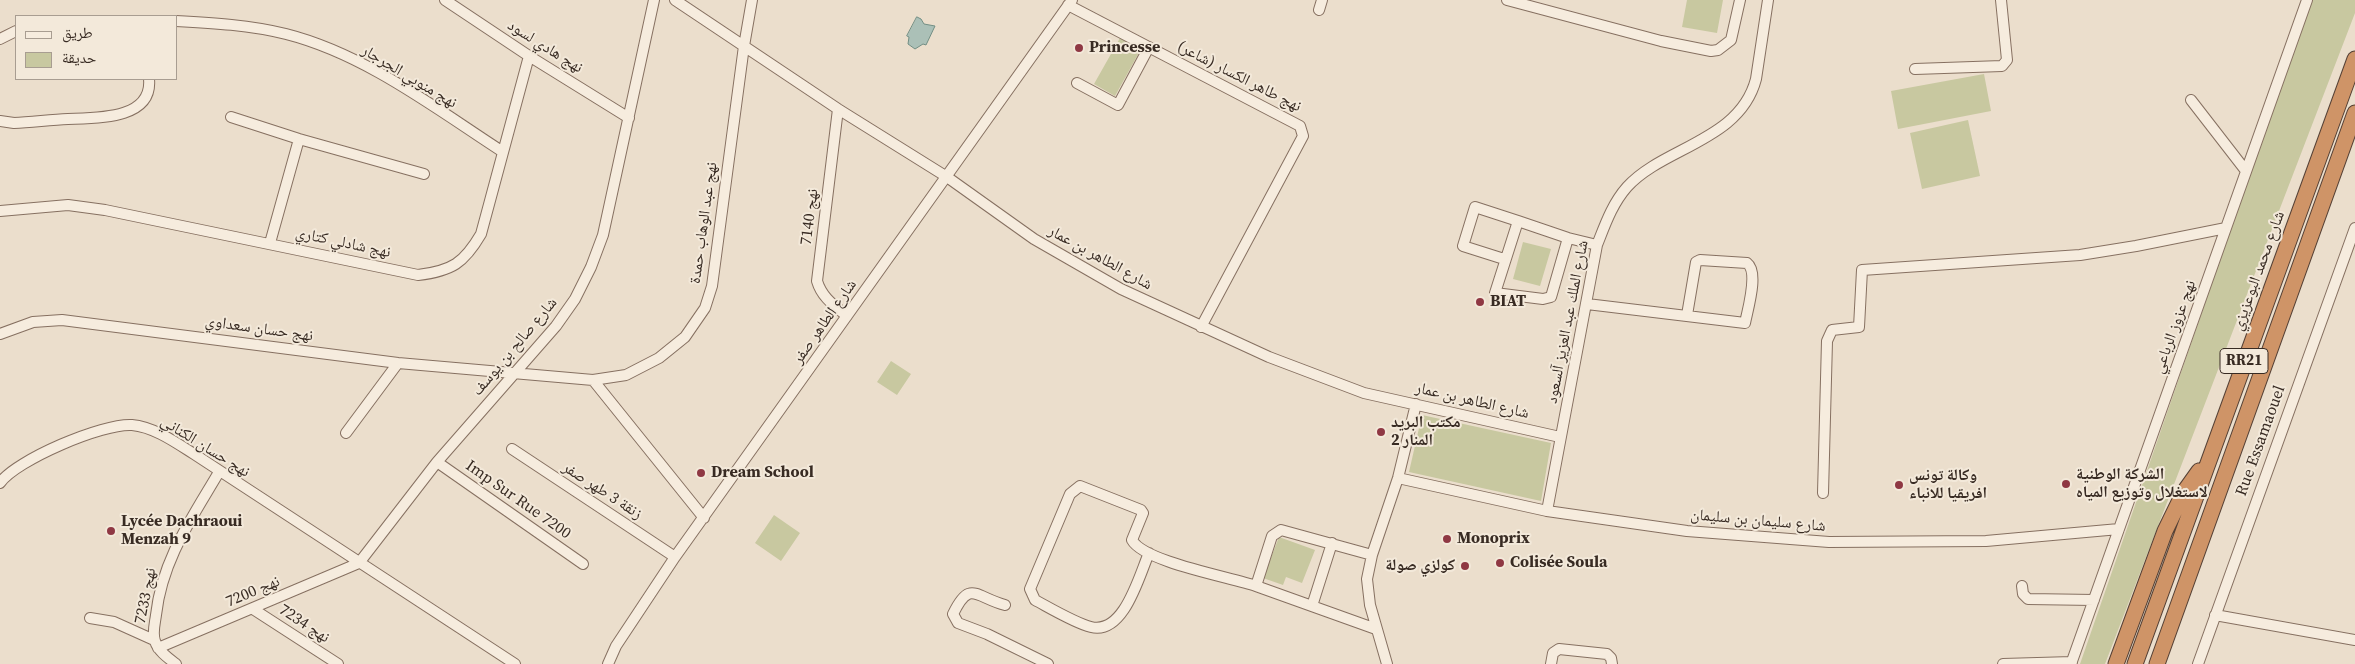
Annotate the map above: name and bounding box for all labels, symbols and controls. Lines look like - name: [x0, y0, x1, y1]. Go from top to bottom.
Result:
- legend: [15, 15, 178, 80]
- street label: نهج هادي لسود: [504, 16, 586, 78]
- text: طريق: [62, 22, 93, 43]
- street label: نهج طاهر الكسار (شاعر): [1174, 37, 1304, 117]
- place label: Princesse: [1089, 38, 1160, 58]
- street label: نهج منوبي الجرجار: [358, 41, 460, 113]
- marker: Princesse: [1073, 42, 1085, 54]
- text: حديقة: [62, 47, 96, 68]
- street label: نهج عبد الوهاب حمدة: [686, 161, 722, 285]
- street label: نهج 7140: [797, 188, 823, 246]
- street label: شارع محمد البوعزيزي: [2228, 209, 2290, 333]
- street label: شارع الطاهر بن عمار: [1045, 221, 1155, 295]
- street label: نهج شادلي كتاري: [294, 224, 392, 262]
- street label: شارع الملك عبد العزيز آلسعود: [1543, 239, 1593, 405]
- street label: شارع الطاهر صفر: [789, 276, 861, 368]
- street label: نهج عزوز الرباعي: [2149, 278, 2201, 376]
- place label: BIAT: [1490, 292, 1526, 312]
- street label: شارع صالح بن يوسف: [468, 294, 562, 400]
- marker: BIAT: [1474, 296, 1486, 308]
- street label: نهج حسان سعداوي: [204, 312, 314, 346]
- road number: RR21: [2220, 348, 2268, 374]
- street label: شارع الطاهر بن عمار: [1413, 379, 1531, 423]
- street label: Rue Essamaouel: [2232, 383, 2290, 499]
- street label: نهج حسان الكناني: [157, 412, 253, 482]
- place label: مكتب البريد المنار 2: [1391, 413, 1461, 451]
- marker: مكتب البريد المنار 2: [1375, 426, 1387, 438]
- street label: Imp Sur Rue 7200: [462, 456, 574, 544]
- street label: زنقة 3 طهر صفر: [558, 458, 646, 524]
- place label: Dream School: [711, 463, 814, 483]
- place label: الشركة الوطنية لاستغلال وتوزيع المياه: [2076, 465, 2208, 503]
- place label: وكالة تونس افريقيا للانباء: [1909, 466, 1987, 504]
- marker: Dream School: [695, 467, 707, 479]
- marker: الشركة الوطنية لاستغلال وتوزيع المياه: [2060, 478, 2072, 490]
- marker: وكالة تونس افريقيا للانباء: [1893, 479, 1905, 491]
- street label: شارع سليمان بن سليمان: [1690, 506, 1826, 536]
- place label: Lycée Dachraoui Menzah 9: [121, 512, 242, 550]
- marker: Lycée Dachraoui Menzah 9: [105, 525, 117, 537]
- place label: Monoprix: [1457, 529, 1530, 549]
- marker: Monoprix: [1441, 533, 1453, 545]
- place label: Colisée Soula: [1510, 553, 1607, 573]
- place label: كولزي صولة: [1385, 556, 1455, 576]
- marker: Colisée Soula: [1494, 557, 1506, 569]
- marker: كولزي صولة: [1459, 560, 1471, 572]
- street label: نهج 7233: [131, 566, 161, 626]
- street label: نهج 7200: [223, 572, 283, 612]
- street label: نهج 7234: [275, 600, 333, 648]

